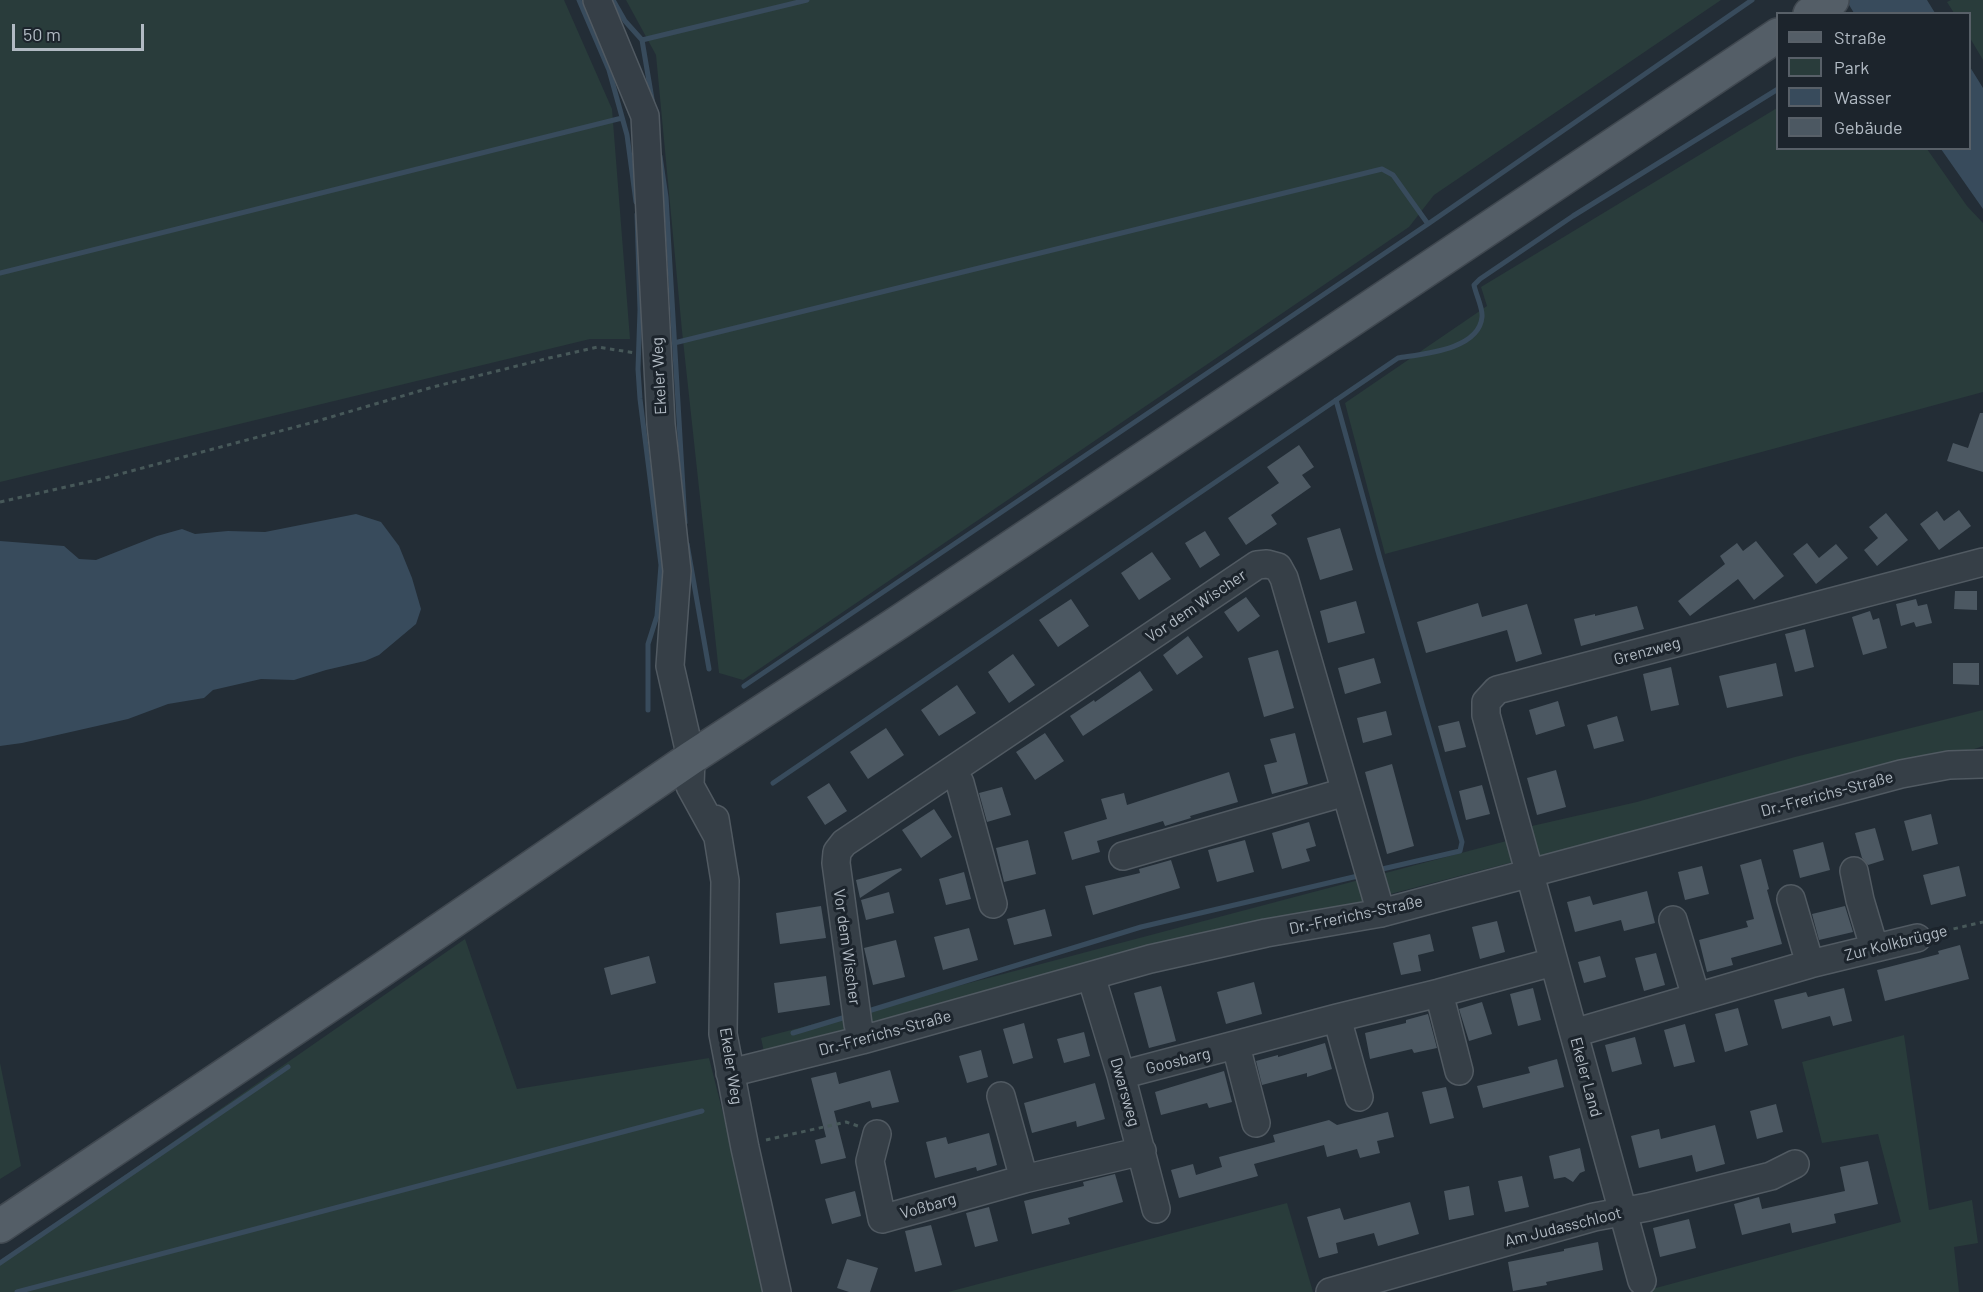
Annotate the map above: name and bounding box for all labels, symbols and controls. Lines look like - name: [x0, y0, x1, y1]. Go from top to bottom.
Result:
- scale bar: [15, 12, 147, 50]
- legend: [1776, 12, 1971, 150]
- text: 50 m: [23, 23, 61, 45]
- text: Straße: [1834, 26, 1886, 48]
- text: Park: [1834, 56, 1869, 78]
- text: Wasser: [1834, 86, 1891, 108]
- text: Gebäude: [1834, 116, 1903, 138]
- street label: Ekeler Weg: [647, 337, 671, 415]
- street label: Vor dem Wischer: [1142, 565, 1250, 647]
- street label: Grenzweg: [1612, 633, 1682, 669]
- street label: Dr.-Frerichs-Straße: [1759, 767, 1895, 821]
- street label: Vor dem Wischer: [829, 888, 865, 1006]
- street label: Dr.-Frerichs-Straße: [1287, 891, 1425, 939]
- street label: Zur Kolkbrügge: [1843, 921, 1949, 965]
- street label: Dr.-Frerichs-Straße: [817, 1006, 953, 1060]
- street label: Ekeler Weg: [715, 1026, 747, 1106]
- street label: Ekeler Land: [1566, 1035, 1606, 1119]
- street label: Goosbarg: [1144, 1044, 1212, 1078]
- street label: Dwarsweg: [1106, 1055, 1144, 1129]
- street label: Voßbarg: [898, 1189, 958, 1223]
- street label: Am Judasschloot: [1503, 1203, 1623, 1251]

